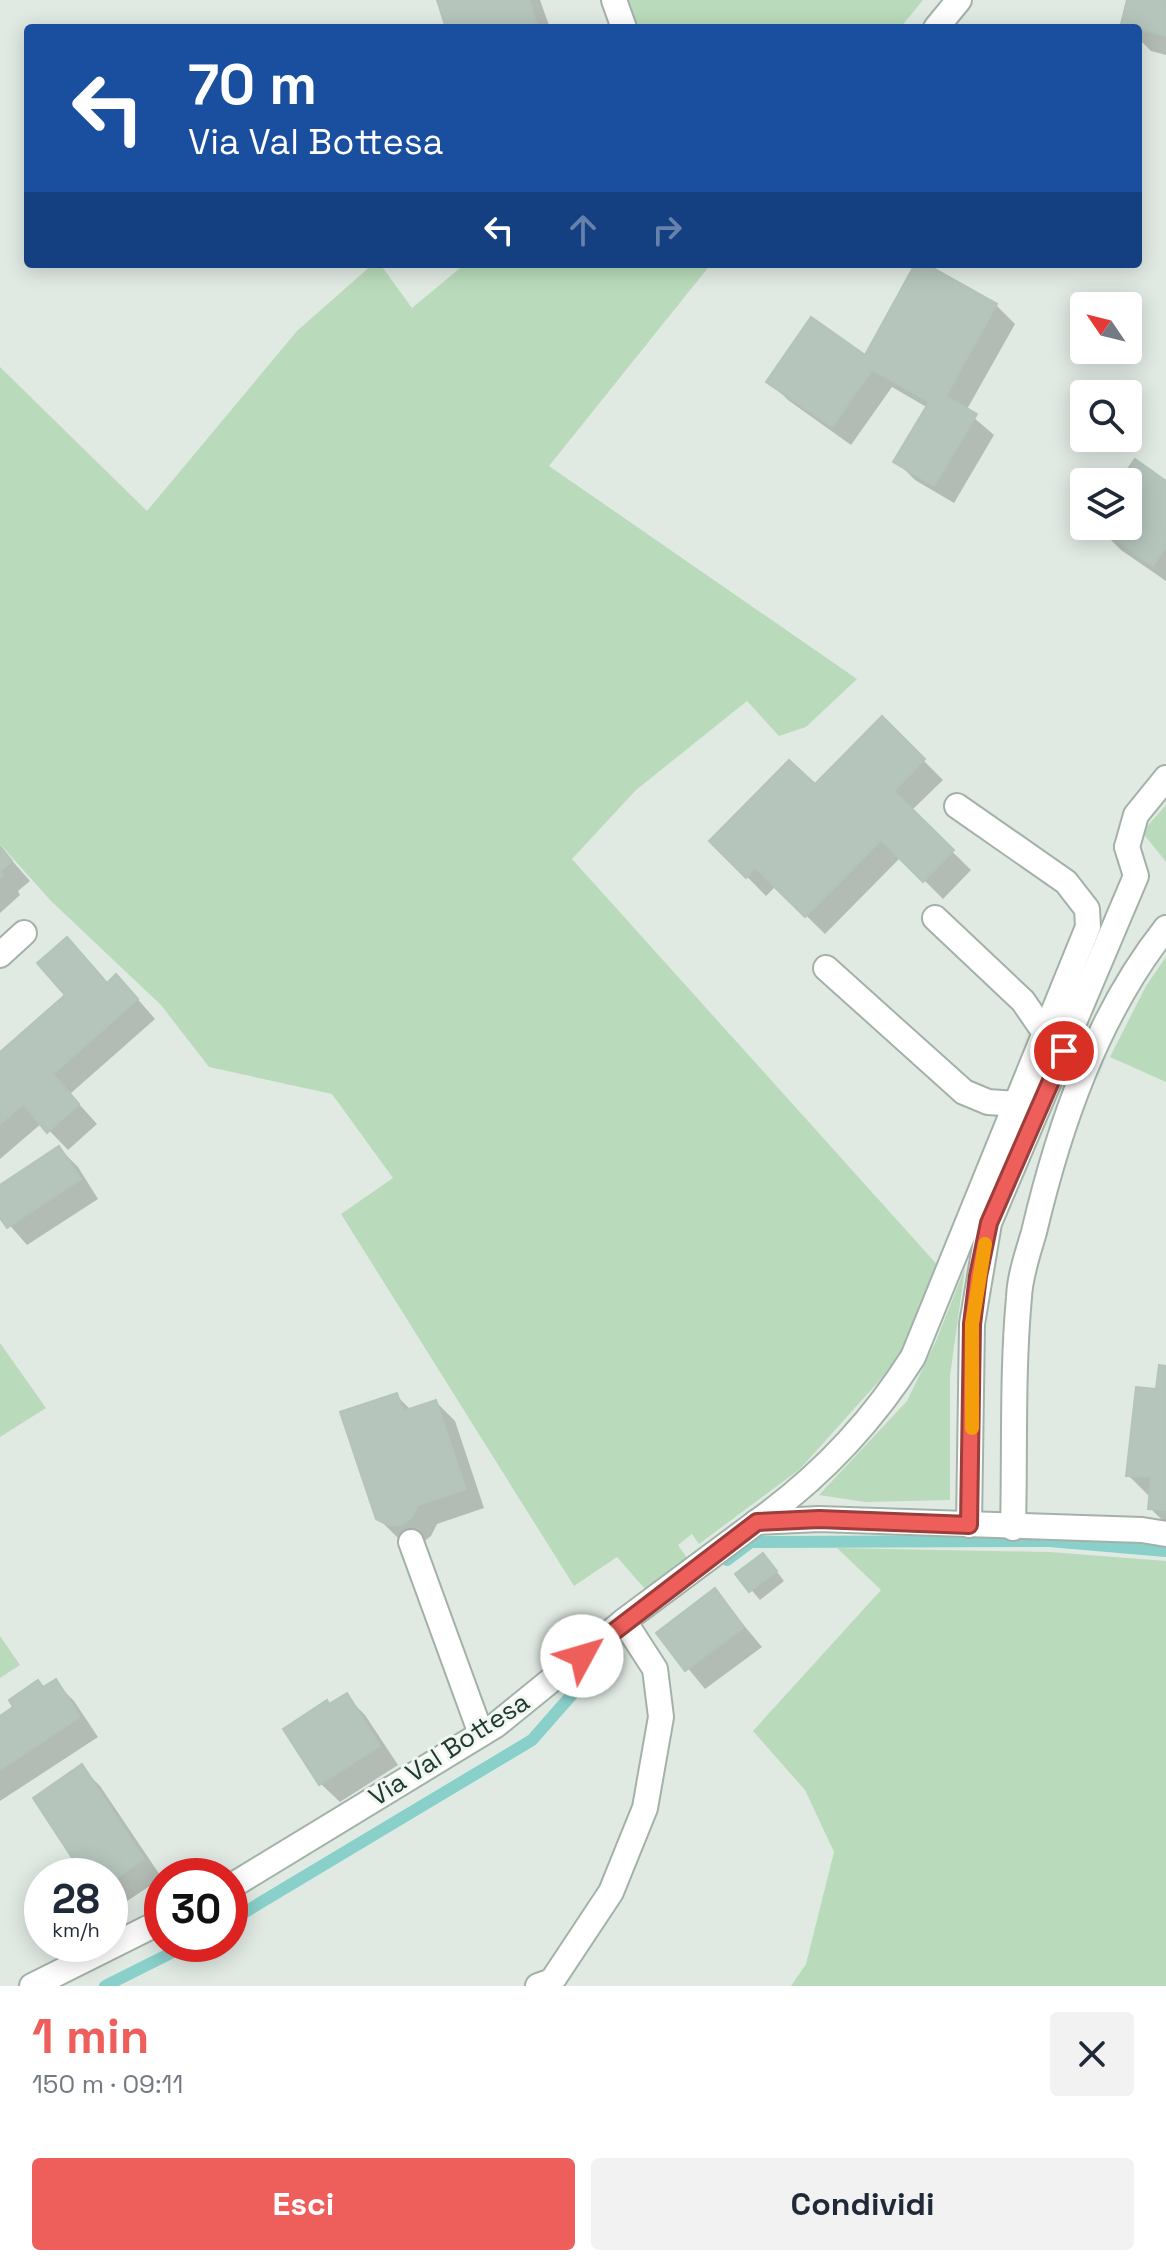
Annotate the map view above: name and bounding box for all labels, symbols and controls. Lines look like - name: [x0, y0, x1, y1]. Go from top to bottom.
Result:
- text: 70 m: [188, 49, 317, 120]
- icon: left: [56, 56, 160, 160]
- text: Via Val Bottesa: [188, 119, 443, 165]
- icon: left: [477, 208, 521, 252]
- icon: ahead: [561, 208, 605, 252]
- icon: right: [645, 208, 689, 252]
- north arrow: [1070, 292, 1142, 364]
- map controls: [1070, 292, 1142, 540]
- button: search: [1070, 380, 1142, 452]
- button: layers: [1070, 468, 1142, 540]
- pin: [1030, 1017, 1098, 1085]
- icon: arrive: [1042, 1029, 1086, 1073]
- position arrow: [540, 1614, 624, 1698]
- street label: Via Val Bottesa: [362, 1684, 536, 1813]
- speed limit sign: 30: [144, 1858, 248, 1962]
- text: 28: [52, 1874, 100, 1925]
- text: km/h: [52, 1917, 100, 1943]
- text: 1 min: [32, 2006, 149, 2067]
- button: close: [1050, 2012, 1134, 2096]
- text: 150 m · 09:11: [32, 2067, 183, 2101]
- button: Esci: [32, 2158, 575, 2250]
- button: Condividi: [591, 2158, 1134, 2250]

